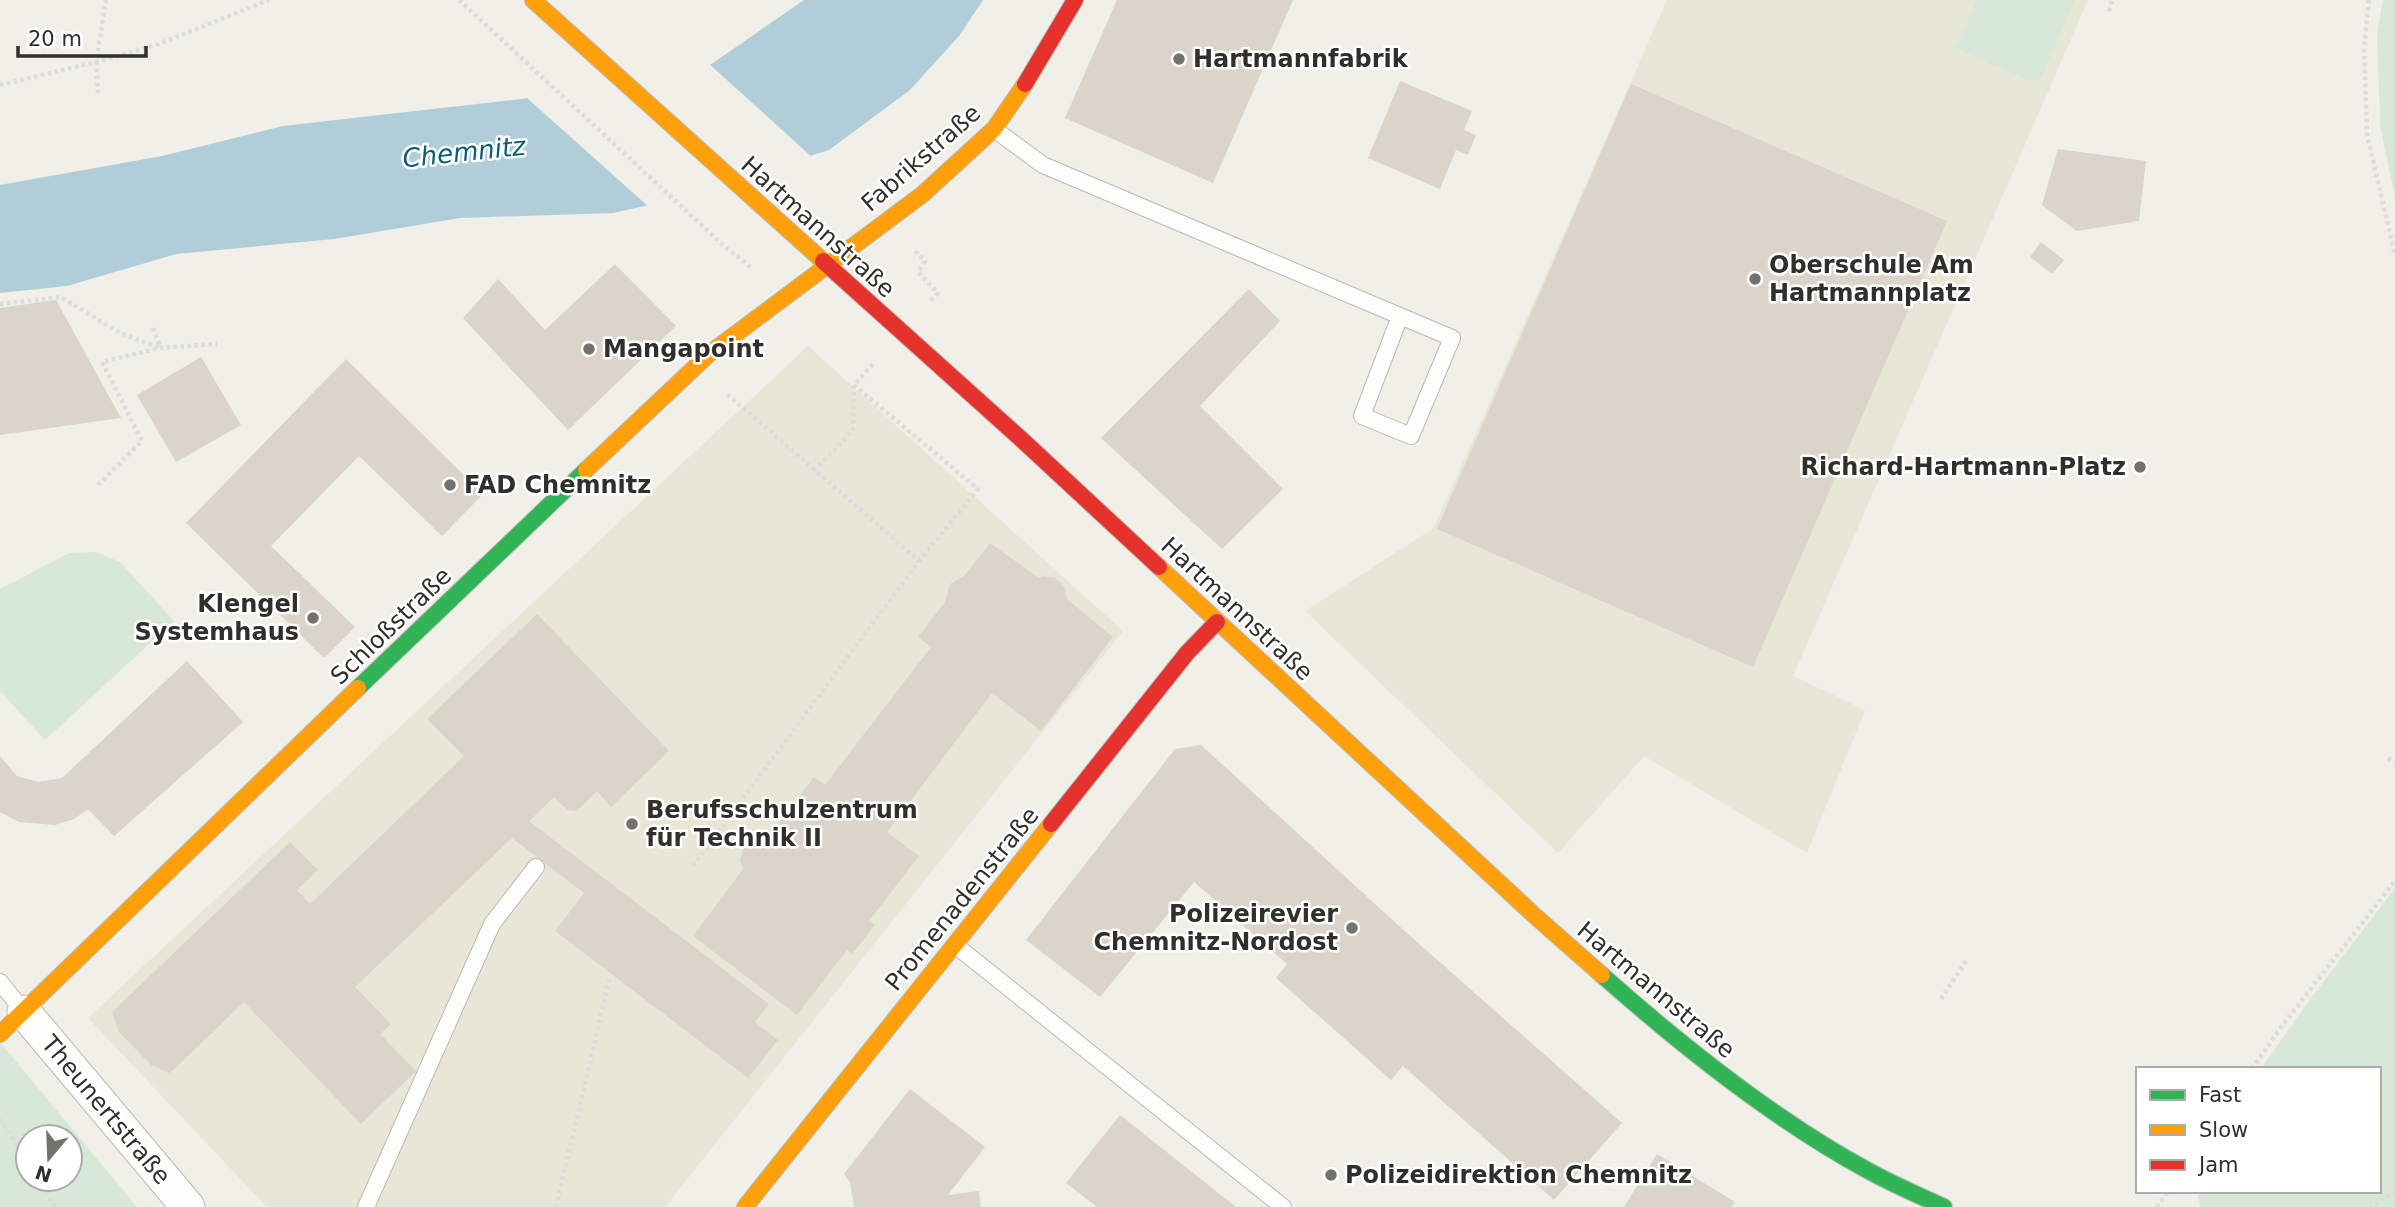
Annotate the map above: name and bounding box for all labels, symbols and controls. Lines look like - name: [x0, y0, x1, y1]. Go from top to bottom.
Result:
- scale bar: [18, 14, 145, 58]
- text: 20 m: [28, 27, 82, 51]
- place label: Hartmannfabrik: [1193, 45, 1409, 73]
- marker: Hartmannfabrik: [1171, 51, 1187, 67]
- street label: Fabrikstraße: [856, 99, 986, 217]
- water label: Chemnitz: [401, 130, 528, 173]
- street label: Hartmannstraße: [735, 151, 901, 303]
- place label: Oberschule Am Hartmannplatz: [1769, 251, 1974, 307]
- marker: Oberschule Am Hartmannplatz: [1747, 271, 1763, 287]
- place label: Mangapoint: [603, 335, 764, 363]
- marker: Mangapoint: [581, 341, 597, 357]
- place label: Richard-Hartmann-Platz: [1800, 453, 2126, 481]
- marker: Richard-Hartmann-Platz: [2132, 459, 2148, 475]
- place label: FAD Chemnitz: [464, 471, 651, 499]
- marker: FAD Chemnitz: [442, 477, 458, 493]
- street label: Hartmannstraße: [1155, 532, 1319, 686]
- street label: Schloßstraße: [325, 562, 457, 690]
- place label: Klengel Systemhaus: [134, 590, 299, 646]
- marker: Klengel Systemhaus: [305, 610, 321, 626]
- place label: Berufsschulzentrum für Technik II: [646, 796, 918, 852]
- street label: Promenadenstraße: [879, 802, 1045, 996]
- marker: Berufsschulzentrum für Technik II: [624, 816, 640, 832]
- place label: Polizeirevier Chemnitz-Nordost: [1093, 900, 1338, 956]
- street label: Hartmannstraße: [1572, 916, 1740, 1064]
- marker: Polizeirevier Chemnitz-Nordost: [1344, 920, 1360, 936]
- street label: Theunertstraße: [35, 1029, 176, 1190]
- legend: [2136, 1067, 2381, 1193]
- text: Fast: [2199, 1083, 2241, 1107]
- text: Slow: [2199, 1118, 2248, 1142]
- north arrow: [14, 1123, 84, 1193]
- text: Jam: [2197, 1153, 2239, 1177]
- text: N: [32, 1161, 55, 1187]
- place label: Polizeidirektion Chemnitz: [1345, 1161, 1692, 1189]
- marker: Polizeidirektion Chemnitz: [1323, 1167, 1339, 1183]

